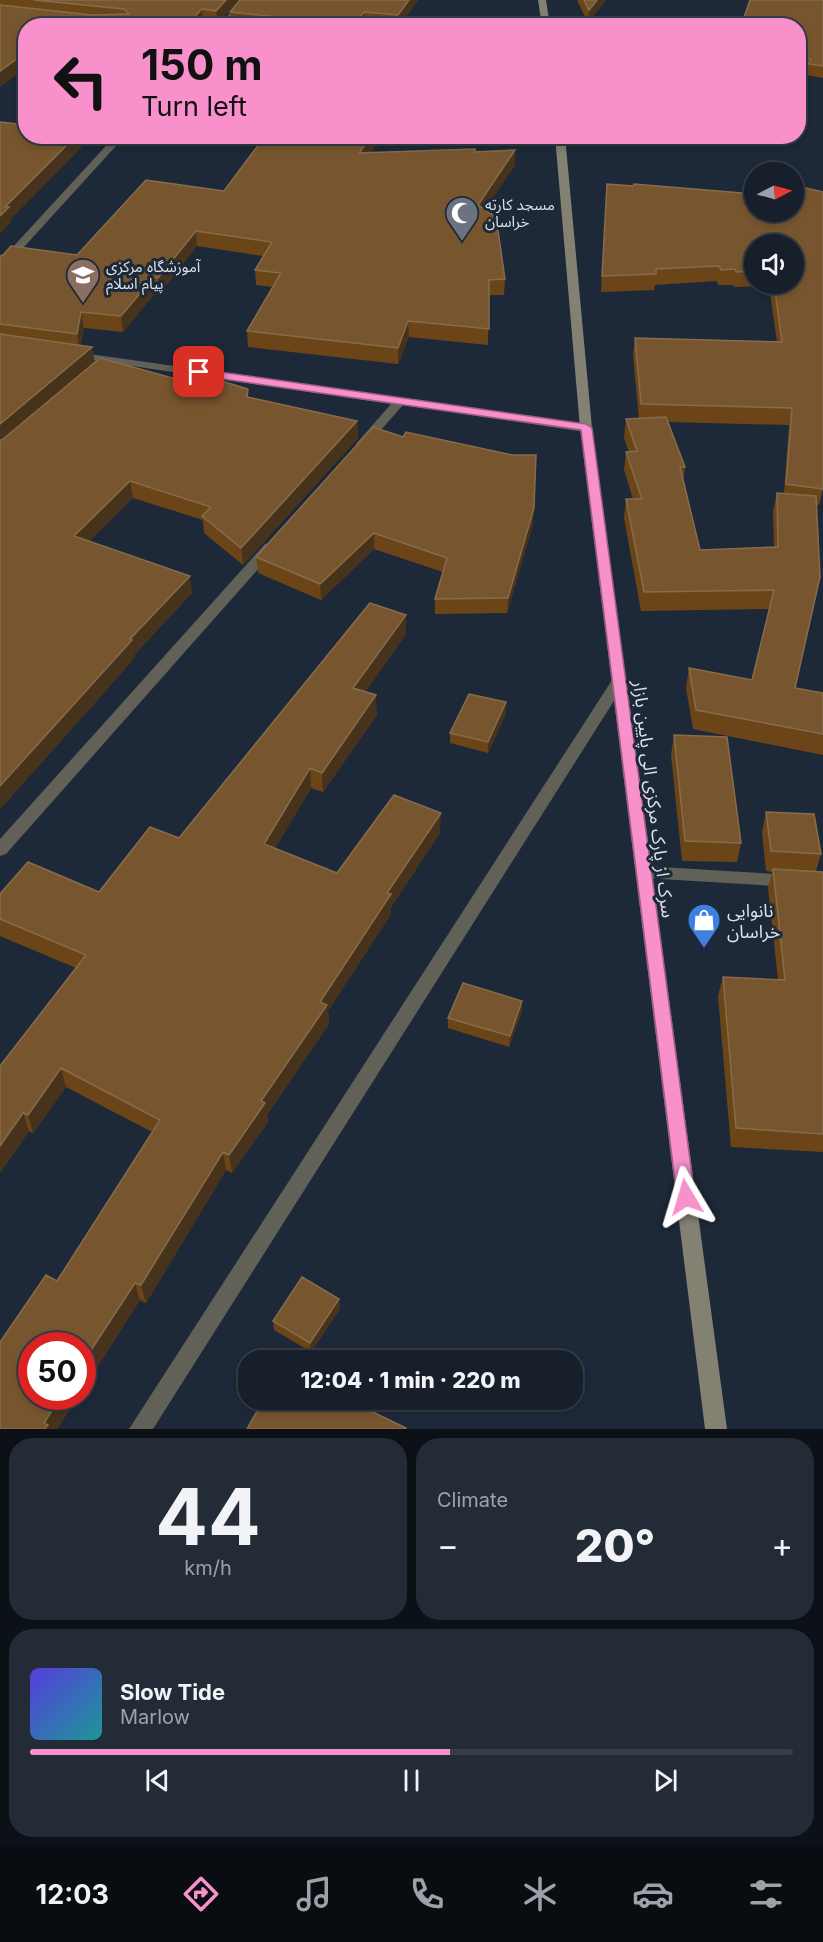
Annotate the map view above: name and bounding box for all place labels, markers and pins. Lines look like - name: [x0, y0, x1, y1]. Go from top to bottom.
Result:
- mosque icon: مسجد کارته خراسان: [444, 195, 480, 242]
- place label: مسجد کارته خراسان: [485, 195, 555, 231]
- school or university icon: آموزشگاه مرکزی پیام اسلام: [65, 257, 101, 304]
- place label: آموزشگاه مرکزی پیام اسلام: [106, 257, 201, 295]
- pin: [173, 346, 224, 397]
- place label: نانوایی خراسان: [727, 900, 780, 943]
- shop icon: نانوایی خراسان: [686, 902, 722, 949]

